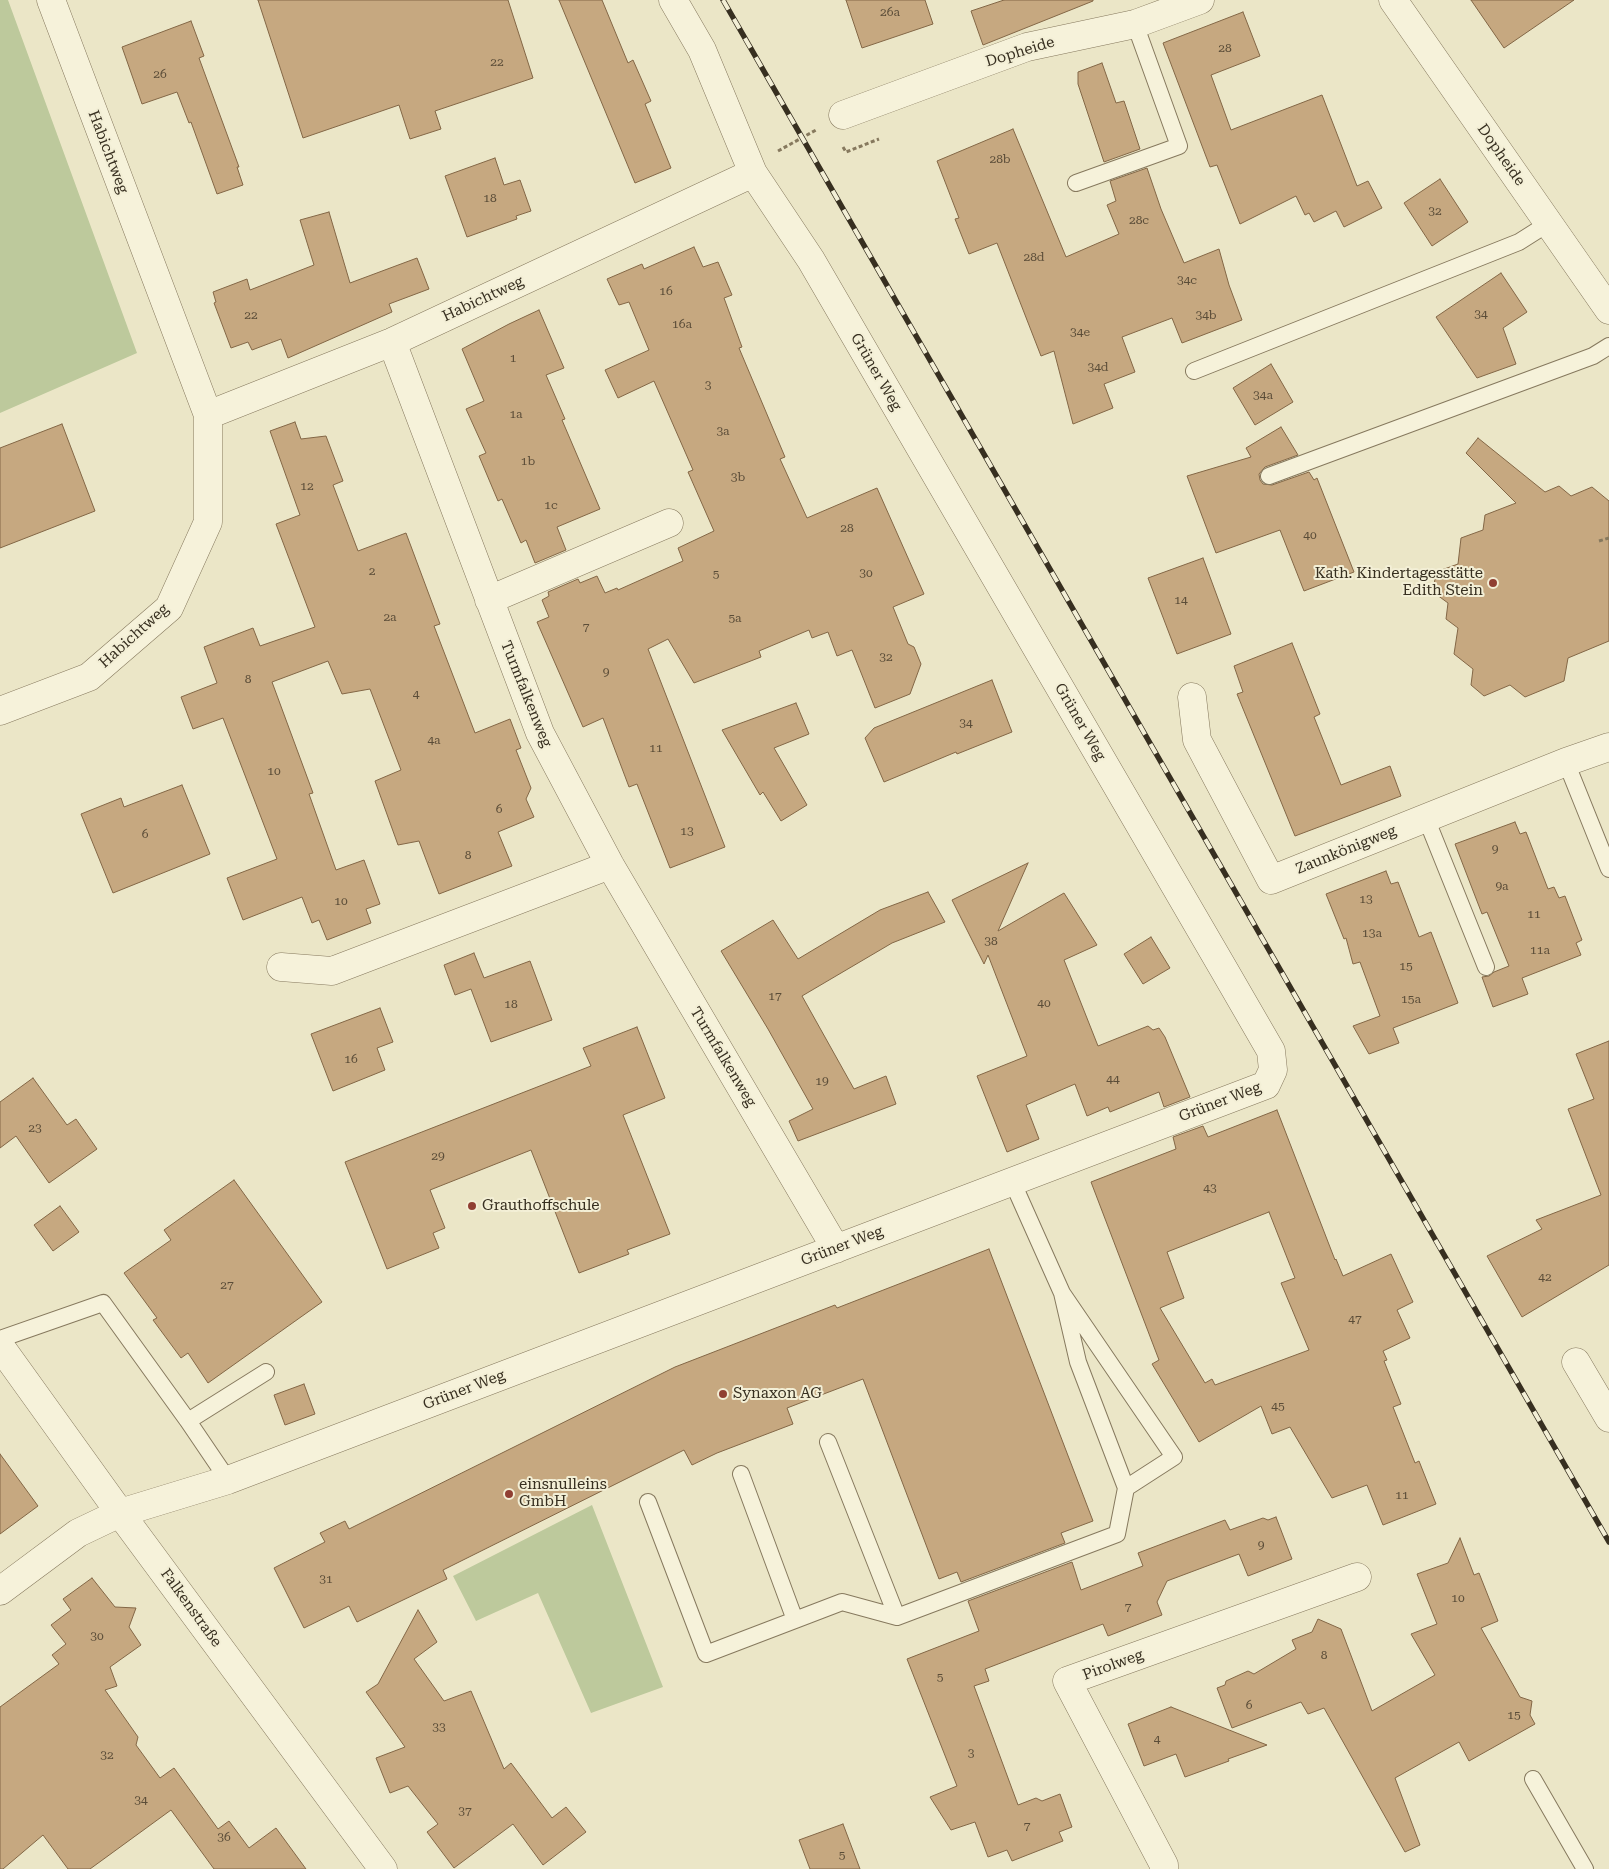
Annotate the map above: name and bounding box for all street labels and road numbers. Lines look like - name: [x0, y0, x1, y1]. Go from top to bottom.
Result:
- street label: Dopheide: [983, 33, 1057, 71]
- street label: Habichtweg: [84, 108, 132, 196]
- street label: Dopheide: [1473, 121, 1529, 189]
- street label: Habichtweg: [440, 272, 526, 326]
- street label: Grüner Weg: [847, 330, 905, 414]
- street label: Habichtweg: [95, 600, 173, 672]
- street label: Turmfalkenweg: [496, 638, 556, 750]
- street label: Grüner Weg: [1051, 680, 1109, 764]
- street label: Zaunkönigweg: [1293, 822, 1399, 878]
- street label: Turmfalkenweg: [686, 1004, 760, 1110]
- street label: Grüner Weg: [1176, 1078, 1264, 1126]
- street label: Grüner Weg: [798, 1222, 886, 1270]
- street label: Grüner Weg: [420, 1366, 508, 1414]
- street label: Falkenstraße: [157, 1565, 225, 1651]
- street label: Pirolweg: [1080, 1646, 1146, 1684]

